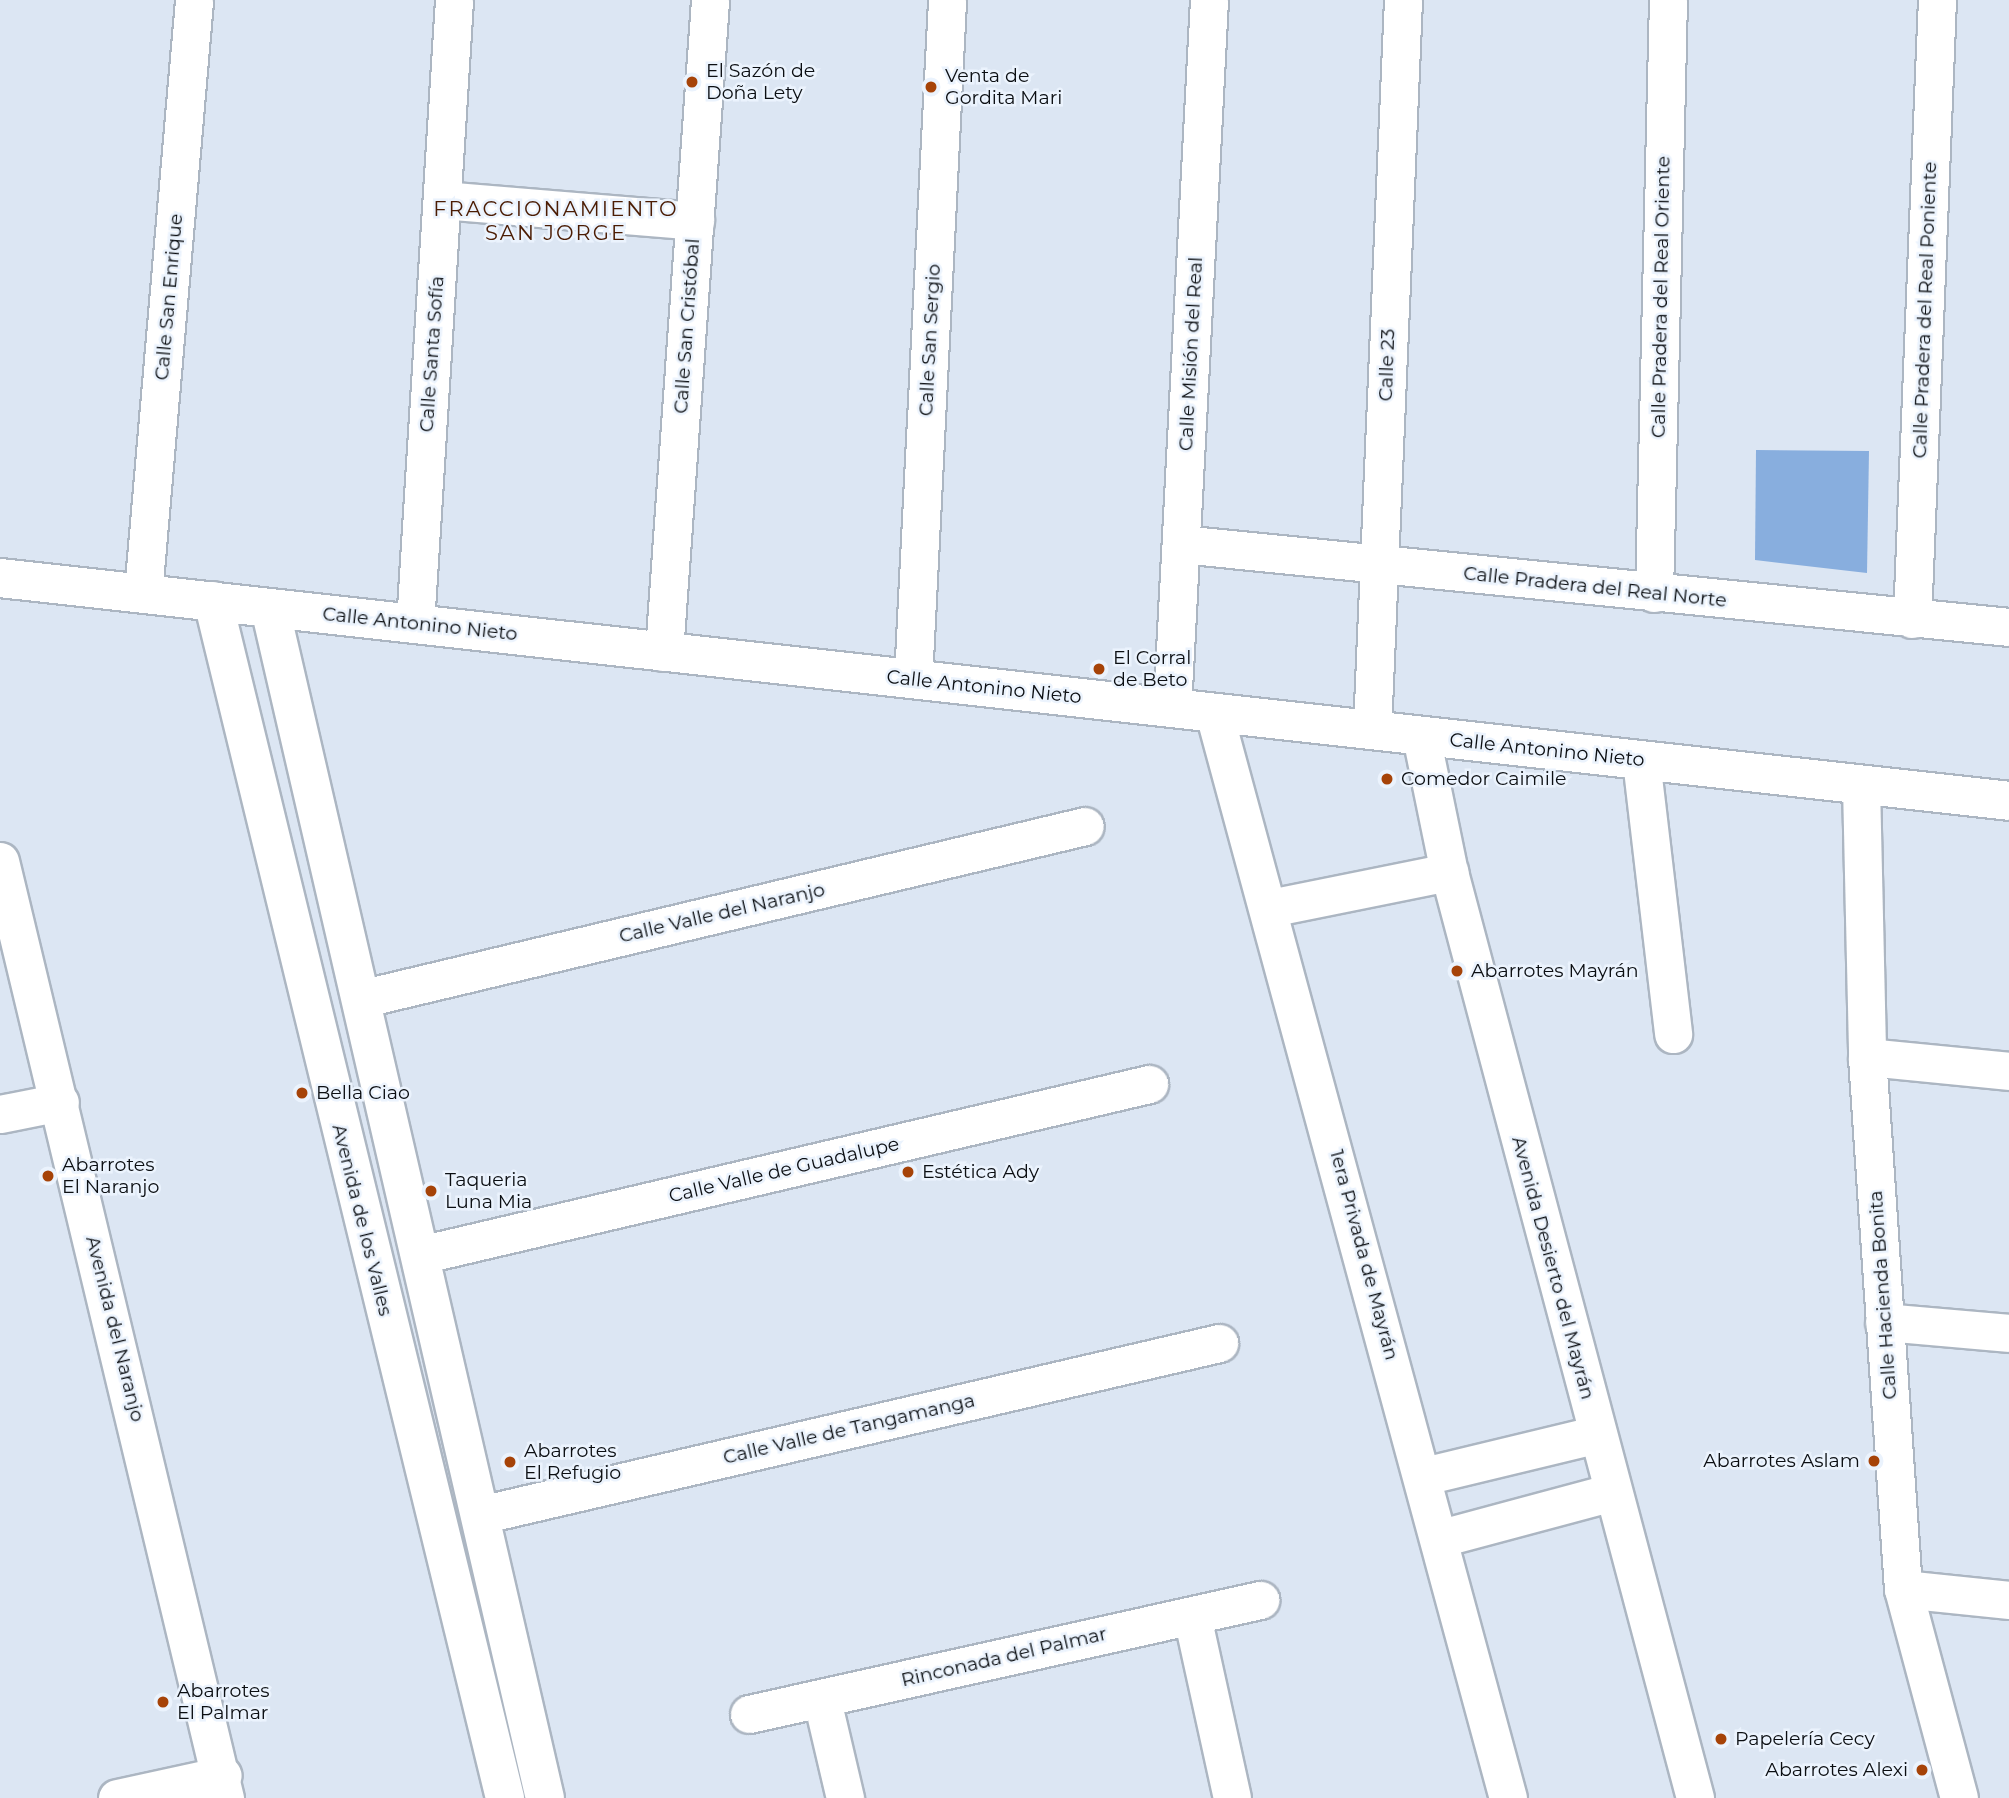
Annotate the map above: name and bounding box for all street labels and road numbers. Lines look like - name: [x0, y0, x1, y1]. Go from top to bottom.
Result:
- street label: Calle Pradera del Real Oriente: [1647, 156, 1675, 438]
- street label: Calle Pradera del Real Poniente: [1908, 161, 1942, 459]
- street label: Calle San Enrique: [150, 213, 188, 381]
- street label: Calle San Cristóbal: [670, 238, 704, 414]
- street label: Calle Misión del Real: [1175, 256, 1207, 452]
- street label: Calle San Sergio: [915, 263, 945, 417]
- street label: Calle Santa Sofía: [415, 275, 449, 433]
- street label: Calle 23: [1374, 328, 1400, 402]
- street label: Calle Pradera del Real Norte: [1462, 562, 1728, 612]
- street label: Calle Antonino Nieto: [321, 602, 519, 646]
- street label: Calle Antonino Nieto: [885, 665, 1083, 709]
- street label: Calle Antonino Nieto: [1448, 728, 1646, 772]
- street label: Calle Valle del Naranjo: [617, 878, 827, 948]
- street label: Avenida de los Valles: [327, 1122, 397, 1318]
- street label: Calle Valle de Guadalupe: [667, 1132, 901, 1208]
- street label: Avenida Desierto del Mayrán: [1507, 1134, 1599, 1402]
- street label: 1era Privada de Mayrán: [1325, 1147, 1403, 1363]
- street label: Calle Hacienda Bonita: [1864, 1190, 1902, 1400]
- street label: Avenida del Naranjo: [81, 1234, 149, 1424]
- street label: Calle Valle de Tangamanga: [721, 1389, 977, 1469]
- street label: Rinconada del Palmar: [899, 1622, 1109, 1692]

